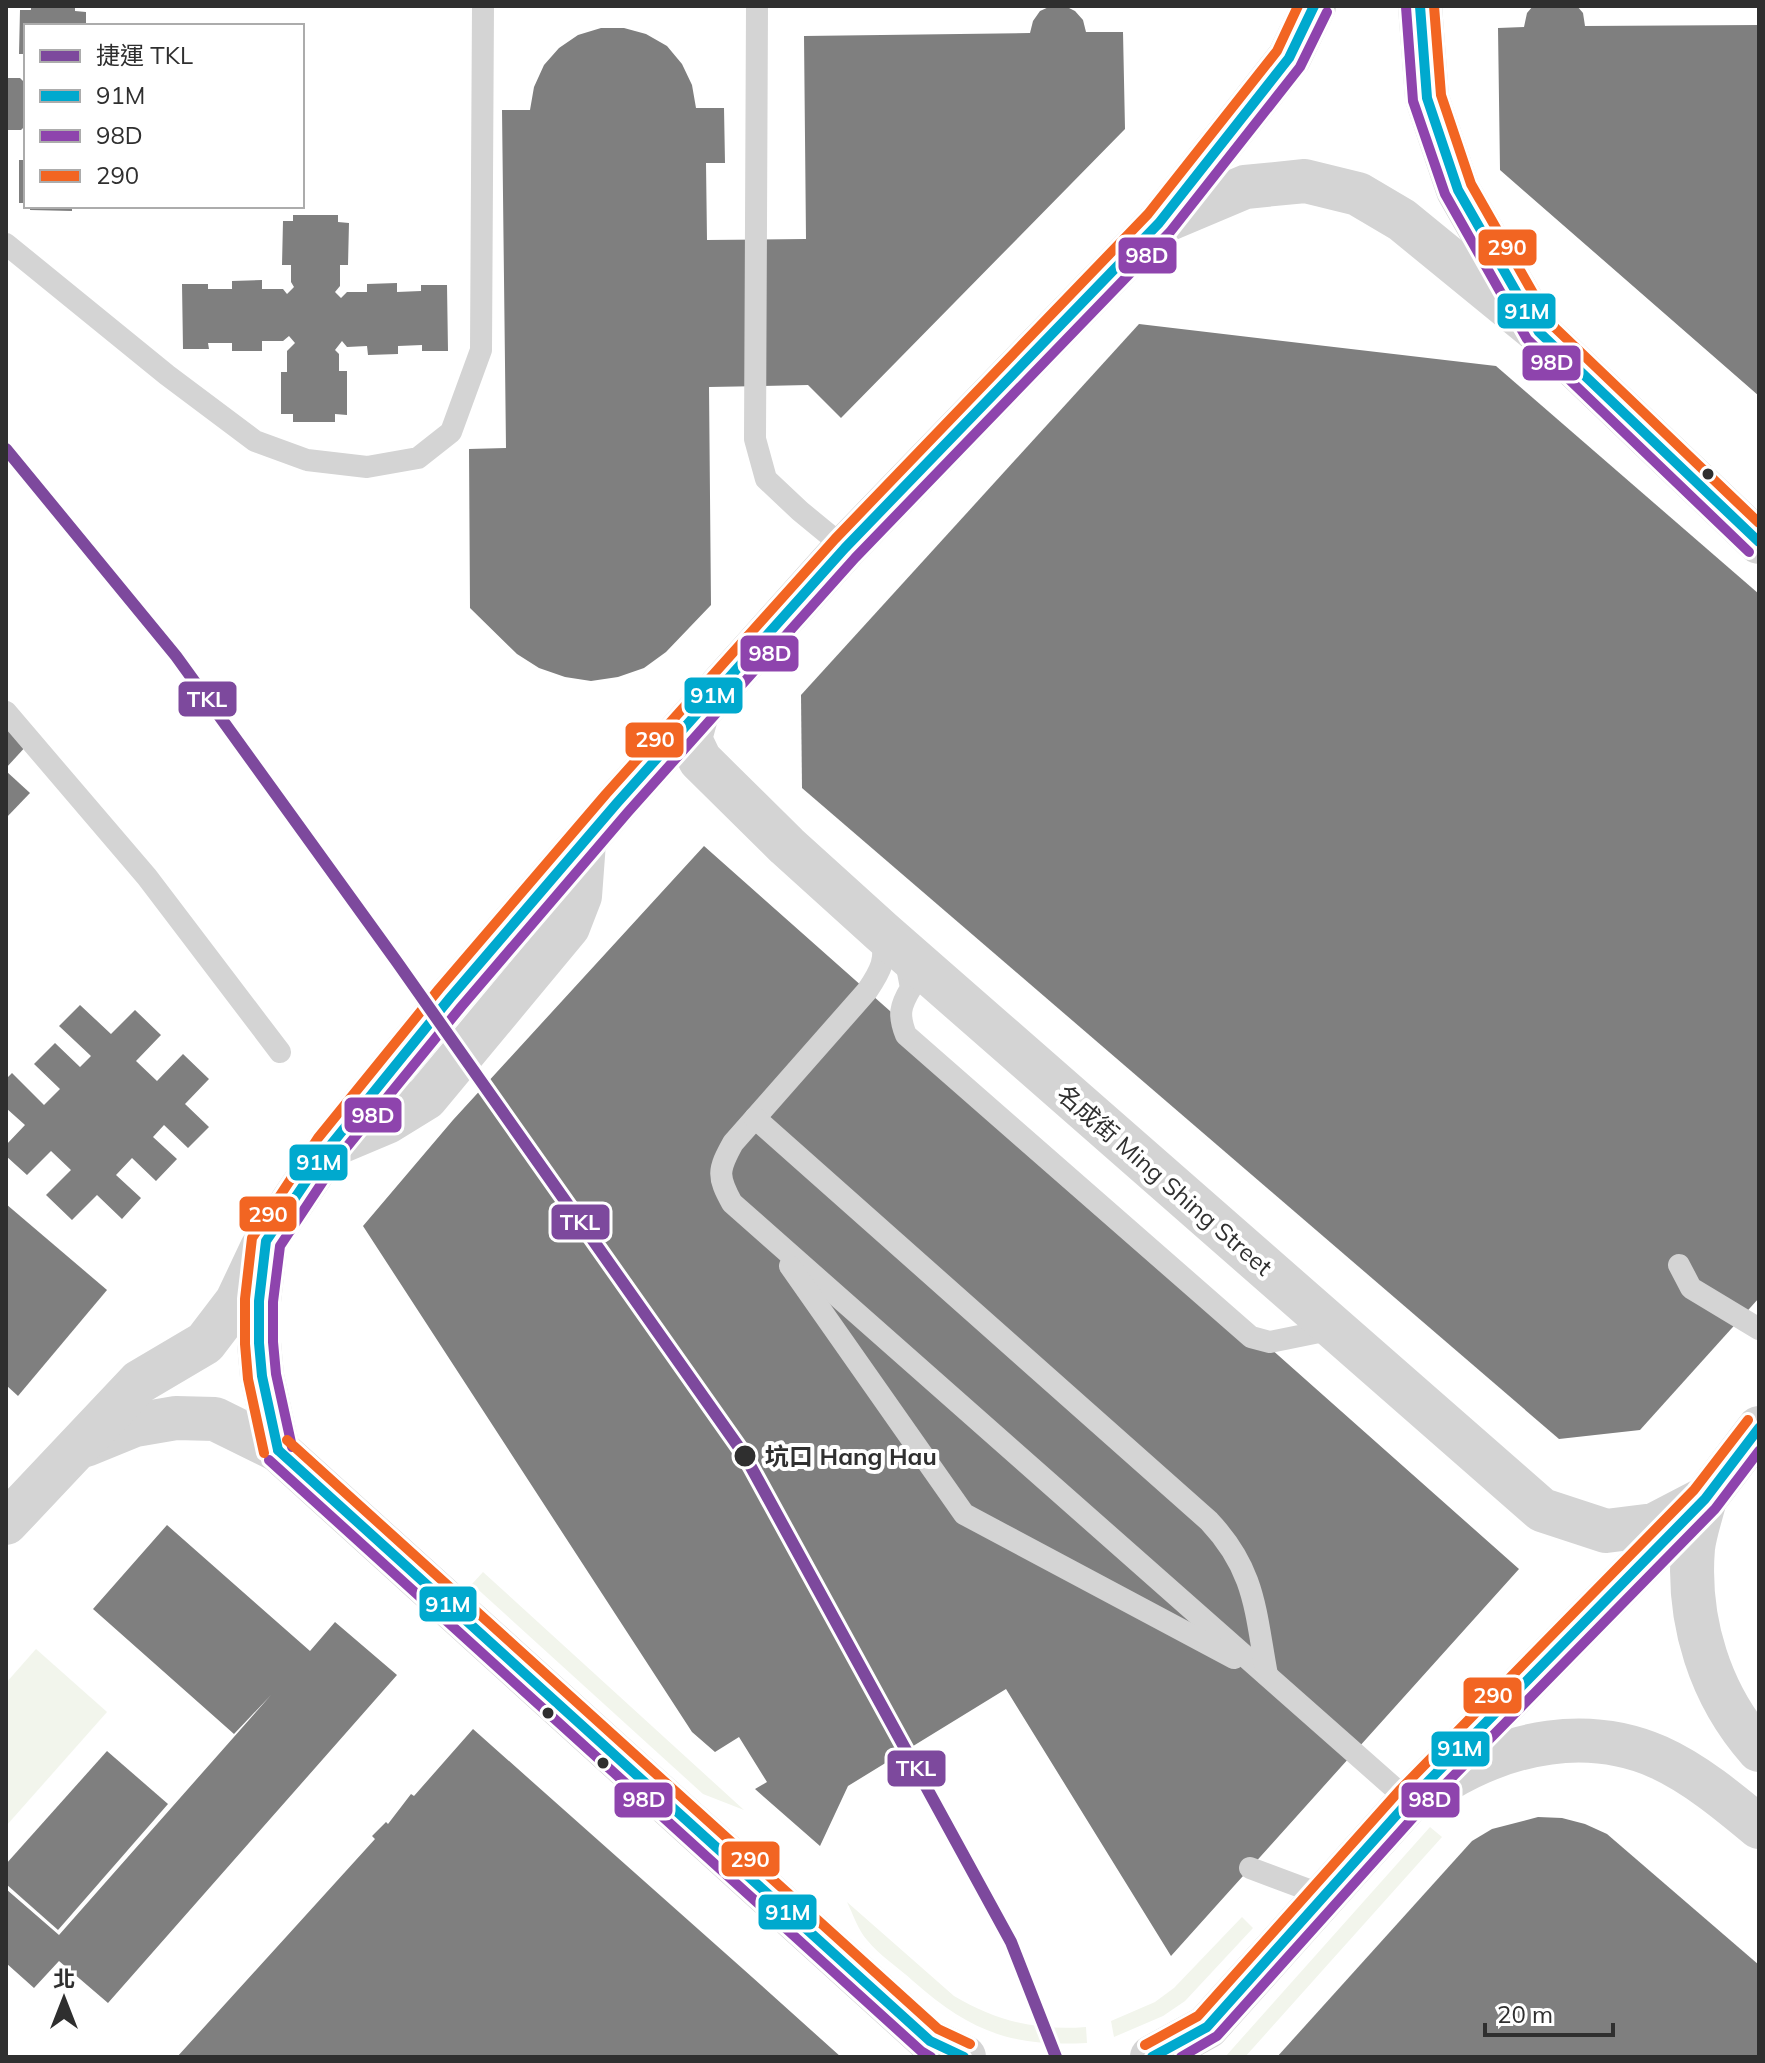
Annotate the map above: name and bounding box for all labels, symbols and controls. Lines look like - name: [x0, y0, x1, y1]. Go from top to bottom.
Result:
- legend: [24, 24, 304, 208]
- text: 捷運 TKL: [96, 40, 193, 70]
- text: 91M: [96, 80, 145, 110]
- text: 98D: [96, 120, 143, 150]
- text: 290: [96, 160, 139, 190]
- line badge: 290: [1477, 228, 1538, 267]
- text: 290: [1487, 233, 1527, 261]
- line badge: 98D: [1117, 236, 1178, 275]
- text: 98D: [1125, 241, 1169, 269]
- line badge: 91M: [1496, 292, 1557, 330]
- text: 91M: [1504, 297, 1550, 325]
- line badge: 98D: [1521, 344, 1582, 382]
- text: 98D: [1530, 348, 1574, 376]
- unlabelled marker: [1700, 466, 1716, 482]
- line badge: 98D: [739, 634, 800, 673]
- text: 98D: [748, 639, 792, 667]
- line badge: 91M: [683, 676, 744, 715]
- line badge: TKL: [177, 680, 238, 718]
- text: 91M: [690, 681, 736, 709]
- text: TKL: [187, 685, 227, 713]
- line badge: 290: [624, 721, 685, 759]
- text: 290: [635, 725, 675, 753]
- street label: 名成街 Ming Shing Street: [1051, 1078, 1279, 1282]
- line badge: 98D: [343, 1096, 403, 1134]
- text: 98D: [351, 1101, 395, 1129]
- line badge: 91M: [288, 1143, 349, 1182]
- text: 91M: [296, 1148, 342, 1176]
- line badge: 290: [238, 1195, 298, 1233]
- text: 290: [248, 1200, 288, 1228]
- line badge: TKL: [550, 1203, 611, 1241]
- text: TKL: [560, 1208, 600, 1236]
- place label: 坑口 Hang Hau: [765, 1441, 937, 1471]
- marker: 坑口 Hang Hau: [732, 1443, 758, 1469]
- line badge: 91M: [418, 1585, 478, 1623]
- text: 91M: [425, 1590, 471, 1618]
- line badge: 290: [1462, 1676, 1523, 1715]
- text: 290: [1473, 1681, 1513, 1709]
- unlabelled marker: [540, 1705, 556, 1721]
- line badge: 91M: [1430, 1730, 1491, 1768]
- text: 91M: [1437, 1734, 1483, 1762]
- line badge: TKL: [886, 1749, 947, 1788]
- text: TKL: [896, 1754, 936, 1782]
- unlabelled marker: [595, 1755, 611, 1771]
- line badge: 98D: [613, 1781, 674, 1819]
- line badge: 98D: [1400, 1781, 1461, 1819]
- text: 98D: [622, 1785, 666, 1813]
- text: 98D: [1408, 1785, 1452, 1813]
- line badge: 290: [720, 1840, 781, 1878]
- text: 290: [730, 1845, 770, 1873]
- line badge: 91M: [757, 1893, 818, 1931]
- text: 91M: [765, 1898, 811, 1926]
- north arrow: [24, 1959, 104, 2039]
- text: 北: [53, 1965, 75, 1993]
- scale bar: [1485, 1987, 1613, 2037]
- text: 20 m: [1497, 1999, 1553, 2029]

